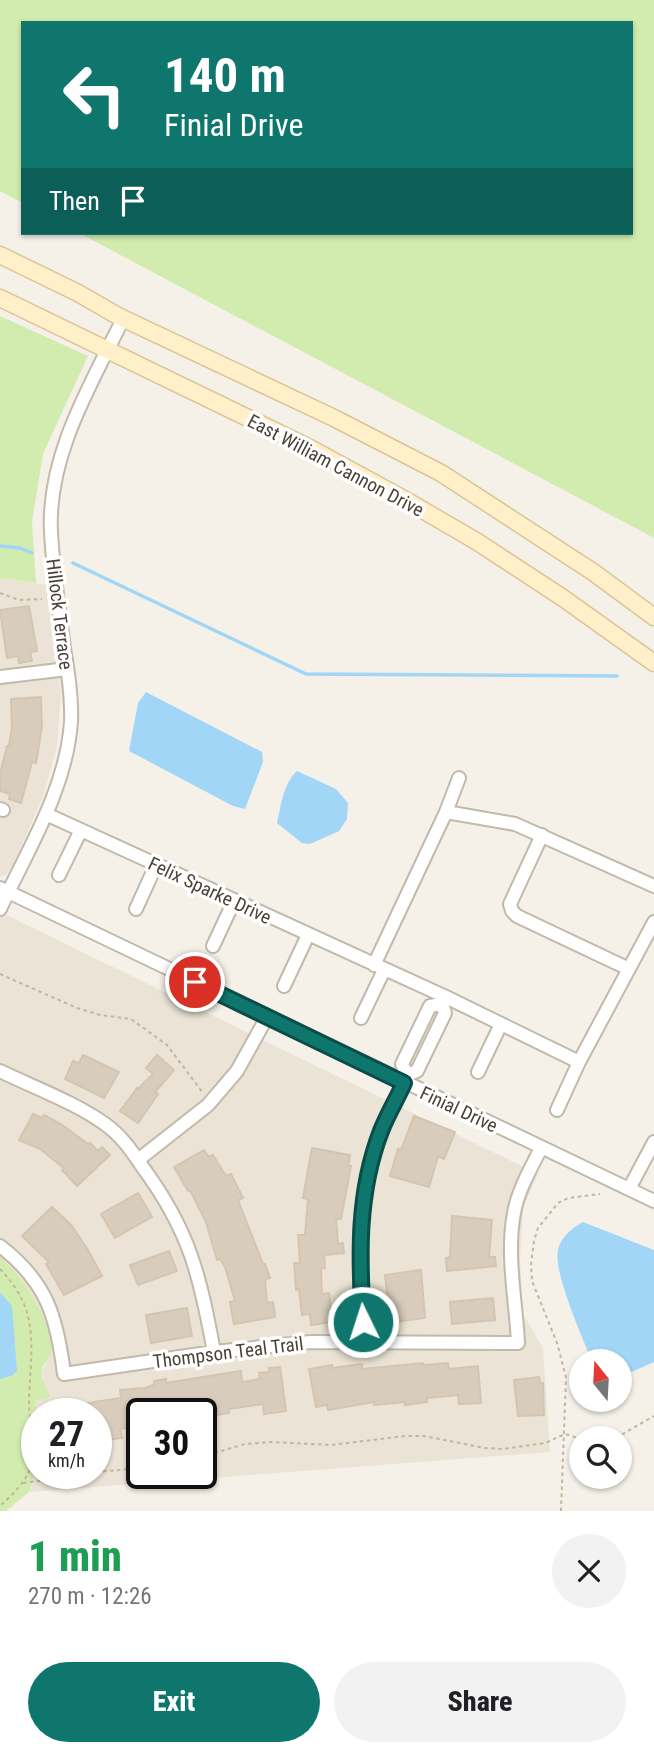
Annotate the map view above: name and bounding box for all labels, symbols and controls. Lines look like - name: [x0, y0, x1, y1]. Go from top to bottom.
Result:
- text: 140 m: [164, 47, 286, 104]
- icon: left: [49, 49, 140, 140]
- text: Finial Drive: [164, 106, 303, 144]
- icon: arrive: [114, 182, 152, 220]
- text: Then: [49, 186, 100, 216]
- street label: East William Cannon Drive: [244, 409, 428, 522]
- street label: Hillock Terrace: [41, 557, 78, 671]
- street label: Felix Sparke Drive: [145, 852, 275, 929]
- pin: [165, 952, 225, 1012]
- icon: arrive: [176, 963, 214, 1001]
- street label: Finial Drive: [416, 1082, 501, 1137]
- position arrow: [326, 1285, 400, 1359]
- street label: Thompson Teal Trail: [152, 1332, 305, 1373]
- north arrow: [569, 1349, 632, 1412]
- map controls: [569, 1349, 632, 1489]
- speed limit sign: 30: [126, 1398, 217, 1489]
- text: 27: [49, 1414, 84, 1455]
- button: search: [569, 1426, 632, 1489]
- text: km/h: [48, 1450, 85, 1471]
- text: 1 min: [28, 1532, 122, 1581]
- button: close: [552, 1534, 626, 1608]
- text: 270 m · 12:26: [28, 1583, 152, 1610]
- button: Exit: [28, 1662, 320, 1742]
- button: Share: [334, 1662, 626, 1742]

